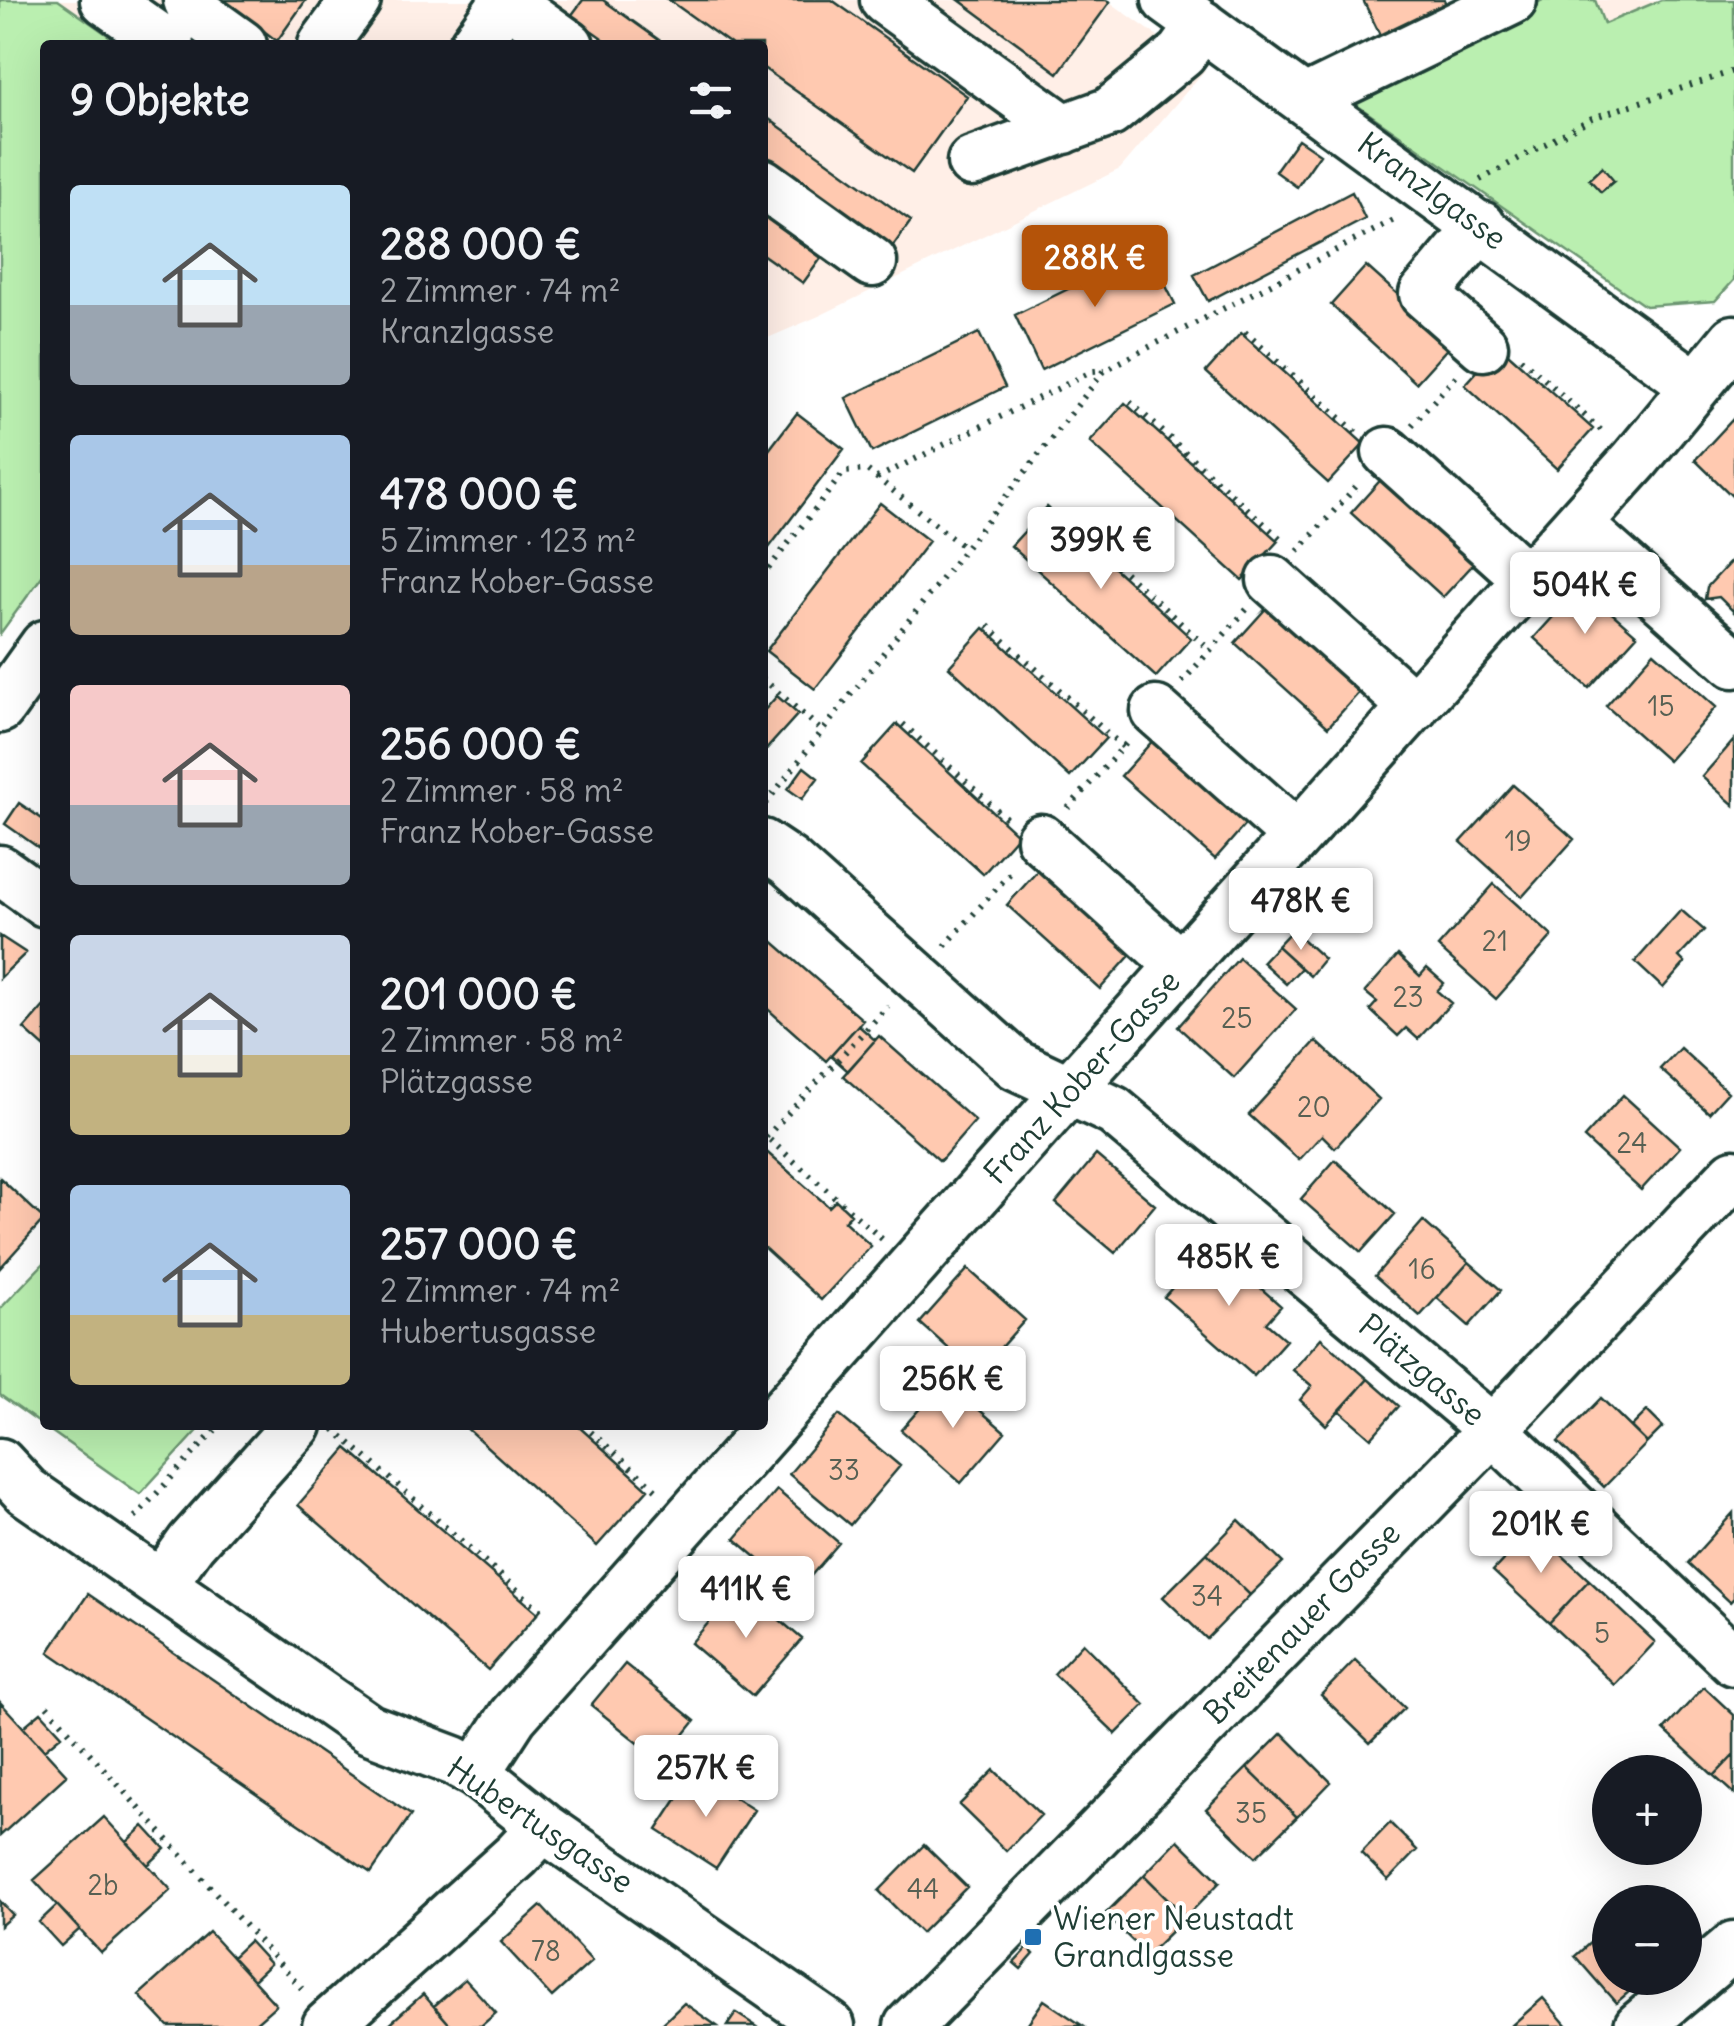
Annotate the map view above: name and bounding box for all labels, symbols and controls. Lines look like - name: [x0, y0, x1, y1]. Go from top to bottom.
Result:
- icon: filters: [683, 73, 738, 128]
- text: 9 Objekte: [70, 74, 250, 126]
- street label: Kranzlgasse: [1350, 123, 1515, 258]
- text: 288 000 €: [380, 218, 581, 270]
- icon: home: [150, 225, 270, 345]
- pin: 288K €: [1014, 225, 1176, 310]
- text: 288K €: [1044, 237, 1146, 278]
- text: 2 Zimmer · 74 m²: [380, 270, 620, 311]
- text: Kranzlgasse: [380, 311, 554, 352]
- text: 478 000 €: [380, 468, 579, 520]
- icon: home: [150, 475, 270, 595]
- pin: 399K €: [1020, 507, 1182, 592]
- text: 399K €: [1050, 519, 1152, 560]
- text: 5 Zimmer · 123 m²: [380, 520, 636, 561]
- pin: 504K €: [1504, 552, 1666, 637]
- text: Franz Kober-Gasse: [380, 561, 654, 602]
- text: 504K €: [1532, 564, 1638, 605]
- house number: 15: [1647, 688, 1675, 724]
- text: 256 000 €: [380, 718, 581, 770]
- icon: home: [150, 725, 270, 845]
- text: 2 Zimmer · 58 m²: [380, 770, 624, 811]
- text: Franz Kober-Gasse: [380, 811, 654, 852]
- house number: 19: [1504, 823, 1532, 859]
- pin: 478K €: [1220, 868, 1382, 953]
- text: 478K €: [1251, 880, 1351, 921]
- house number: 21: [1482, 923, 1508, 959]
- street label: Franz Kober-Gasse: [975, 961, 1189, 1192]
- text: 201 000 €: [380, 968, 577, 1020]
- icon: home: [150, 975, 270, 1095]
- house number: 23: [1392, 979, 1424, 1015]
- house number: 25: [1221, 1000, 1253, 1036]
- text: 2 Zimmer · 58 m²: [380, 1020, 624, 1061]
- text: Plätzgasse: [380, 1061, 533, 1102]
- house number: 20: [1297, 1089, 1331, 1125]
- house number: 24: [1616, 1125, 1648, 1161]
- text: 257 000 €: [380, 1218, 578, 1270]
- pin: 485K €: [1148, 1224, 1310, 1309]
- icon: home: [150, 1225, 270, 1345]
- text: 485K €: [1177, 1236, 1281, 1277]
- house number: 16: [1408, 1251, 1436, 1287]
- text: 2 Zimmer · 74 m²: [380, 1270, 620, 1311]
- street label: Plätzgasse: [1351, 1305, 1494, 1435]
- text: Hubertusgasse: [380, 1311, 596, 1352]
- pin: 256K €: [872, 1346, 1034, 1431]
- text: 256K €: [902, 1358, 1004, 1399]
- house number: 33: [828, 1452, 860, 1488]
- pin: 201K €: [1460, 1491, 1622, 1576]
- text: 201K €: [1491, 1503, 1591, 1544]
- street label: Breitenauer Gasse: [1195, 1513, 1409, 1733]
- pin: 411K €: [665, 1556, 827, 1641]
- text: 411K €: [700, 1568, 792, 1609]
- house number: 34: [1191, 1578, 1223, 1614]
- house number: 5: [1594, 1615, 1610, 1651]
- pin: 257K €: [625, 1735, 787, 1820]
- street label: Hubertusgasse: [439, 1747, 641, 1902]
- text: 257K €: [656, 1747, 756, 1788]
- map controls: [1592, 1755, 1702, 1995]
- button: +: [1592, 1755, 1702, 1865]
- house number: 35: [1235, 1795, 1267, 1831]
- house number: 2b: [88, 1867, 118, 1903]
- house number: 44: [907, 1871, 939, 1907]
- button: −: [1592, 1885, 1702, 1995]
- place label: Wiener Neustadt Grandlgasse: [1053, 1898, 1294, 1976]
- marker: Wiener Neustadt Grandlgasse: [1022, 1926, 1044, 1948]
- house number: 78: [531, 1933, 561, 1969]

